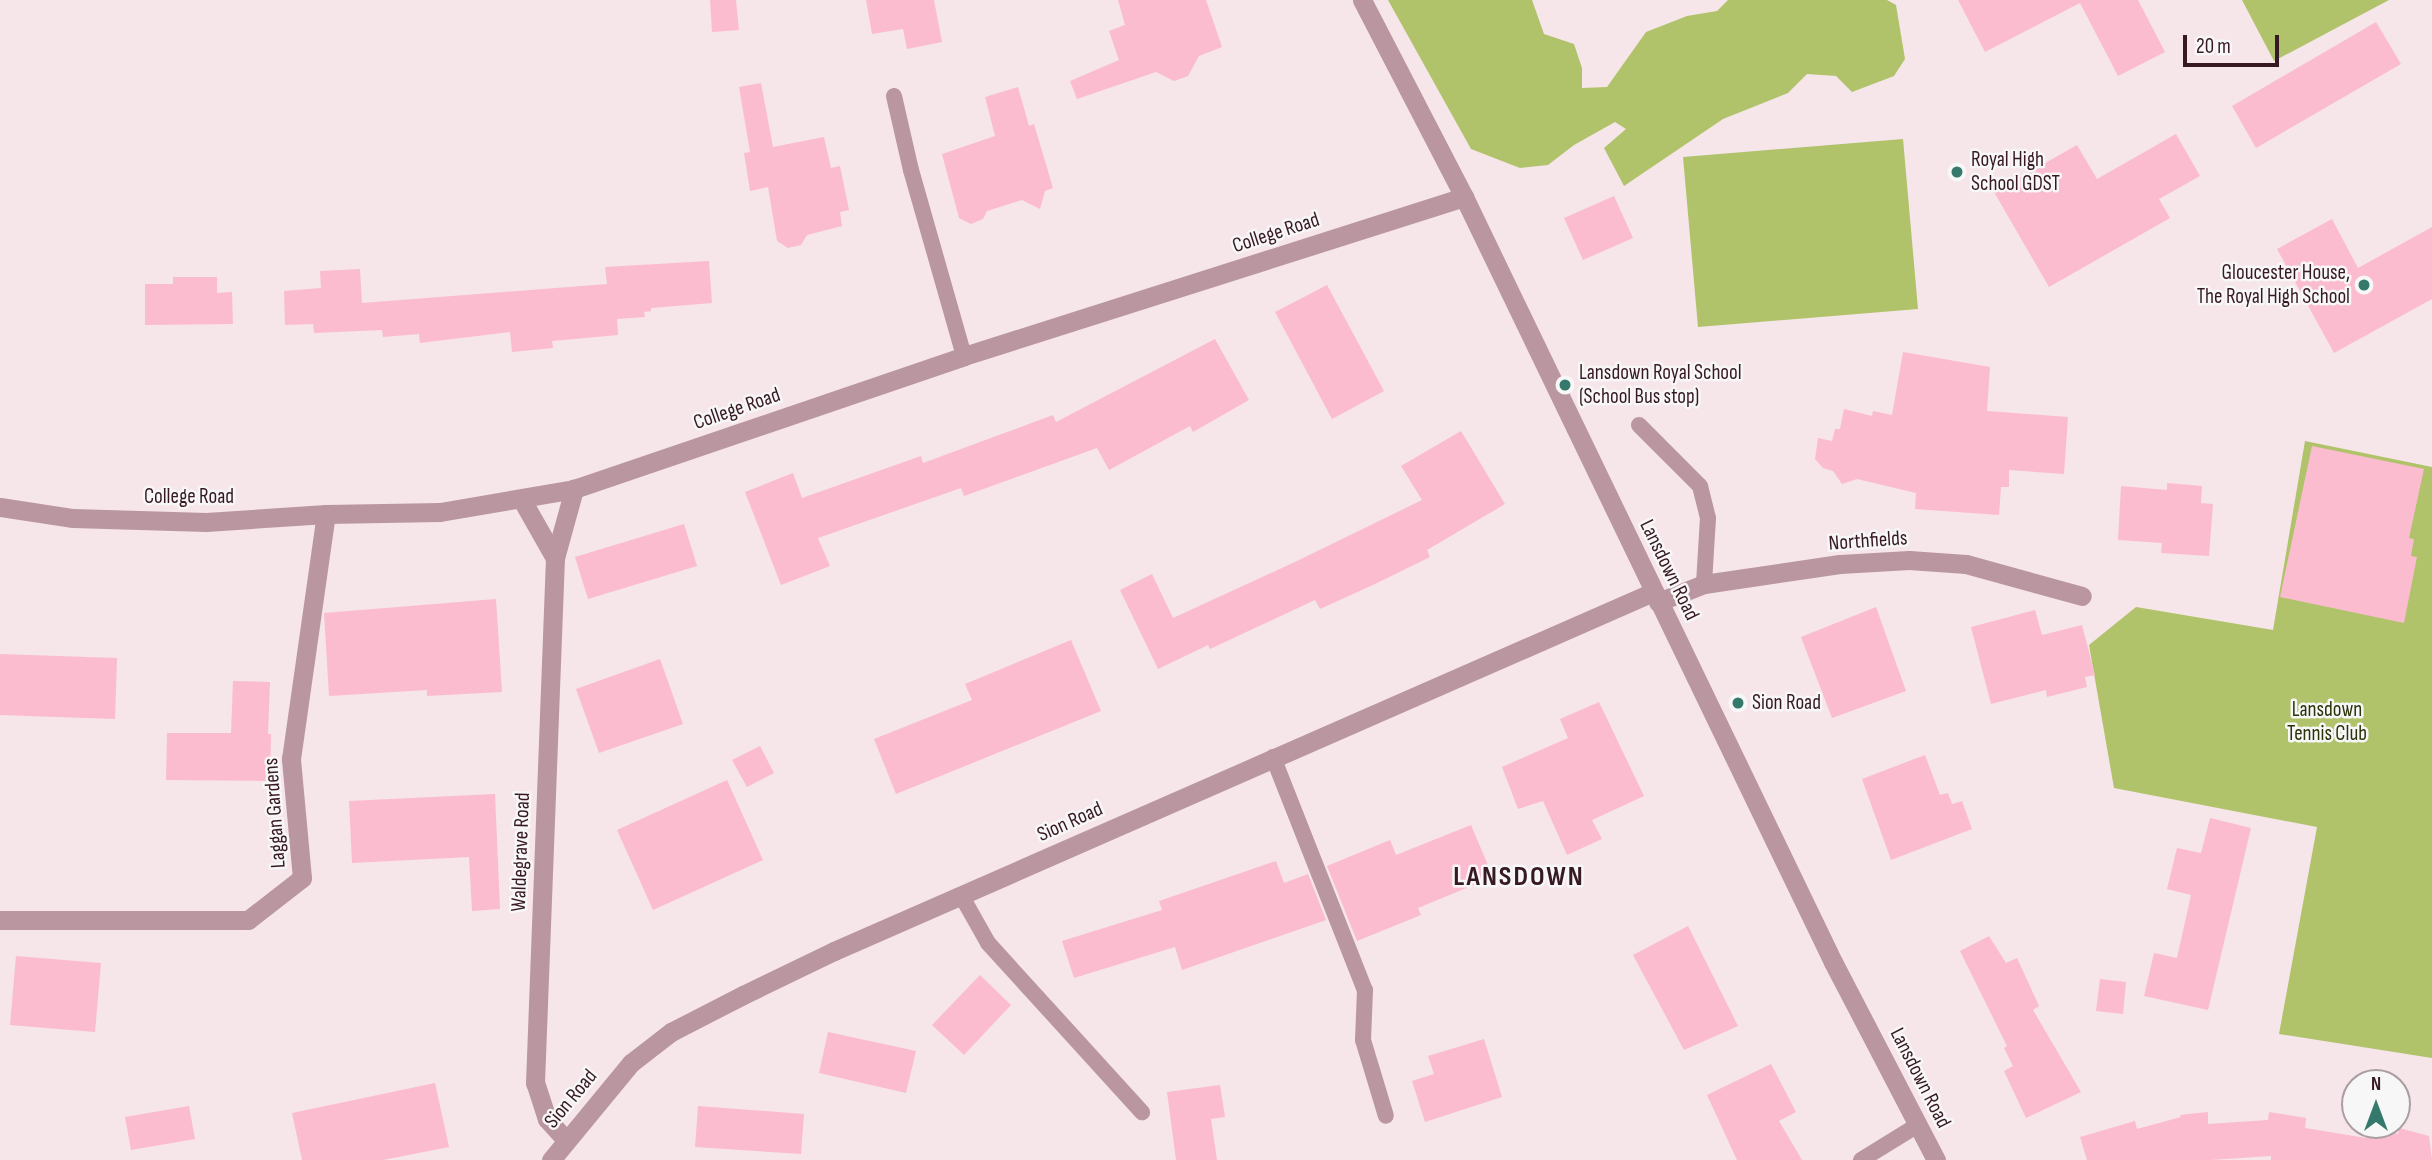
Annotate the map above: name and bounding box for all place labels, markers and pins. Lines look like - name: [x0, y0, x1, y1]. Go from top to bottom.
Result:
- place label: Royal High School GDST: [1971, 147, 2060, 197]
- marker: Royal High School GDST: [1949, 164, 1965, 180]
- place label: Gloucester House, The Royal High School: [2197, 260, 2350, 310]
- marker: Gloucester House, The Royal High School: [2356, 277, 2372, 293]
- place label: Lansdown Royal School (School Bus stop): [1579, 360, 1742, 410]
- marker: Lansdown Royal School (School Bus stop): [1557, 377, 1573, 393]
- place label: Sion Road: [1752, 690, 1821, 716]
- marker: Sion Road: [1730, 695, 1746, 711]

